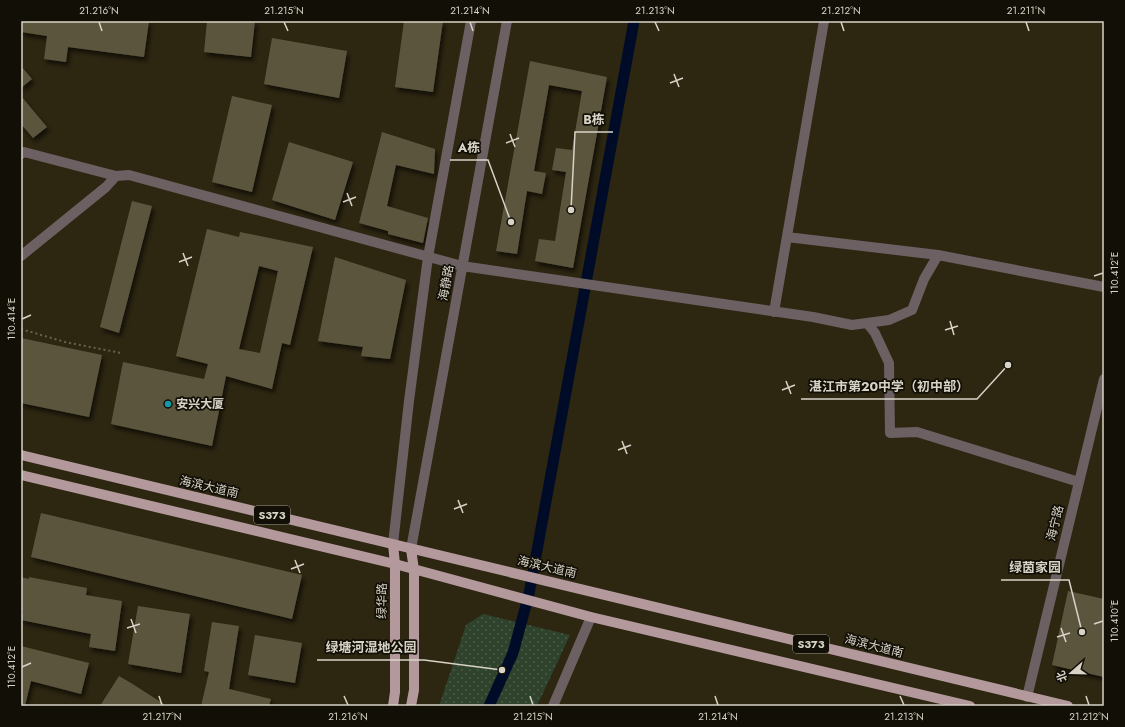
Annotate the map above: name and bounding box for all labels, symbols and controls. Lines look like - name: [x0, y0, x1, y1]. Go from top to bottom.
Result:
- text: 21.216°N: [79, 3, 119, 18]
- text: 21.215°N: [264, 3, 304, 18]
- text: 21.214°N: [450, 3, 490, 18]
- text: 21.213°N: [635, 3, 675, 18]
- text: 21.212°N: [821, 3, 861, 18]
- text: 21.211°N: [1007, 3, 1045, 18]
- callout: B栋: [575, 107, 613, 132]
- text: B栋: [583, 110, 605, 129]
- callout: A栋: [450, 135, 488, 160]
- text: A栋: [457, 138, 480, 157]
- text: 110.412°E: [1107, 252, 1122, 294]
- street label: 海静路: [434, 264, 458, 302]
- text: 110.414°E: [4, 298, 19, 340]
- callout: 湛江市第20中学（初中部）: [801, 374, 977, 399]
- text: 湛江市第20中学（初中部）: [809, 377, 969, 396]
- place label: 安兴大厦: [176, 395, 224, 413]
- marker: 安兴大厦: [163, 399, 173, 409]
- street label: 海滨大道南: [178, 471, 240, 503]
- street label: 海宁路: [1042, 503, 1068, 543]
- road number: S373: [254, 506, 290, 524]
- street label: 海滨大道南: [516, 551, 578, 583]
- callout: 绿茵家园: [1001, 555, 1069, 580]
- text: 绿茵家园: [1009, 558, 1061, 577]
- street label: 绿华路: [373, 583, 391, 619]
- text: 110.410°E: [1107, 600, 1122, 642]
- street label: 海滨大道南: [843, 630, 905, 662]
- callout: 绿塘河湿地公园: [317, 635, 424, 660]
- road number: S373: [793, 635, 829, 653]
- text: 绿塘河湿地公园: [325, 638, 417, 657]
- text: 110.412°E: [4, 646, 19, 688]
- north arrow: [1051, 653, 1091, 693]
- text: 北: [1052, 669, 1071, 684]
- text: 21.217°N: [142, 709, 182, 724]
- text: 21.216°N: [328, 709, 368, 724]
- text: 21.215°N: [513, 709, 553, 724]
- text: 21.214°N: [698, 709, 738, 724]
- text: 21.213°N: [884, 709, 924, 724]
- text: 21.212°N: [1069, 709, 1109, 724]

